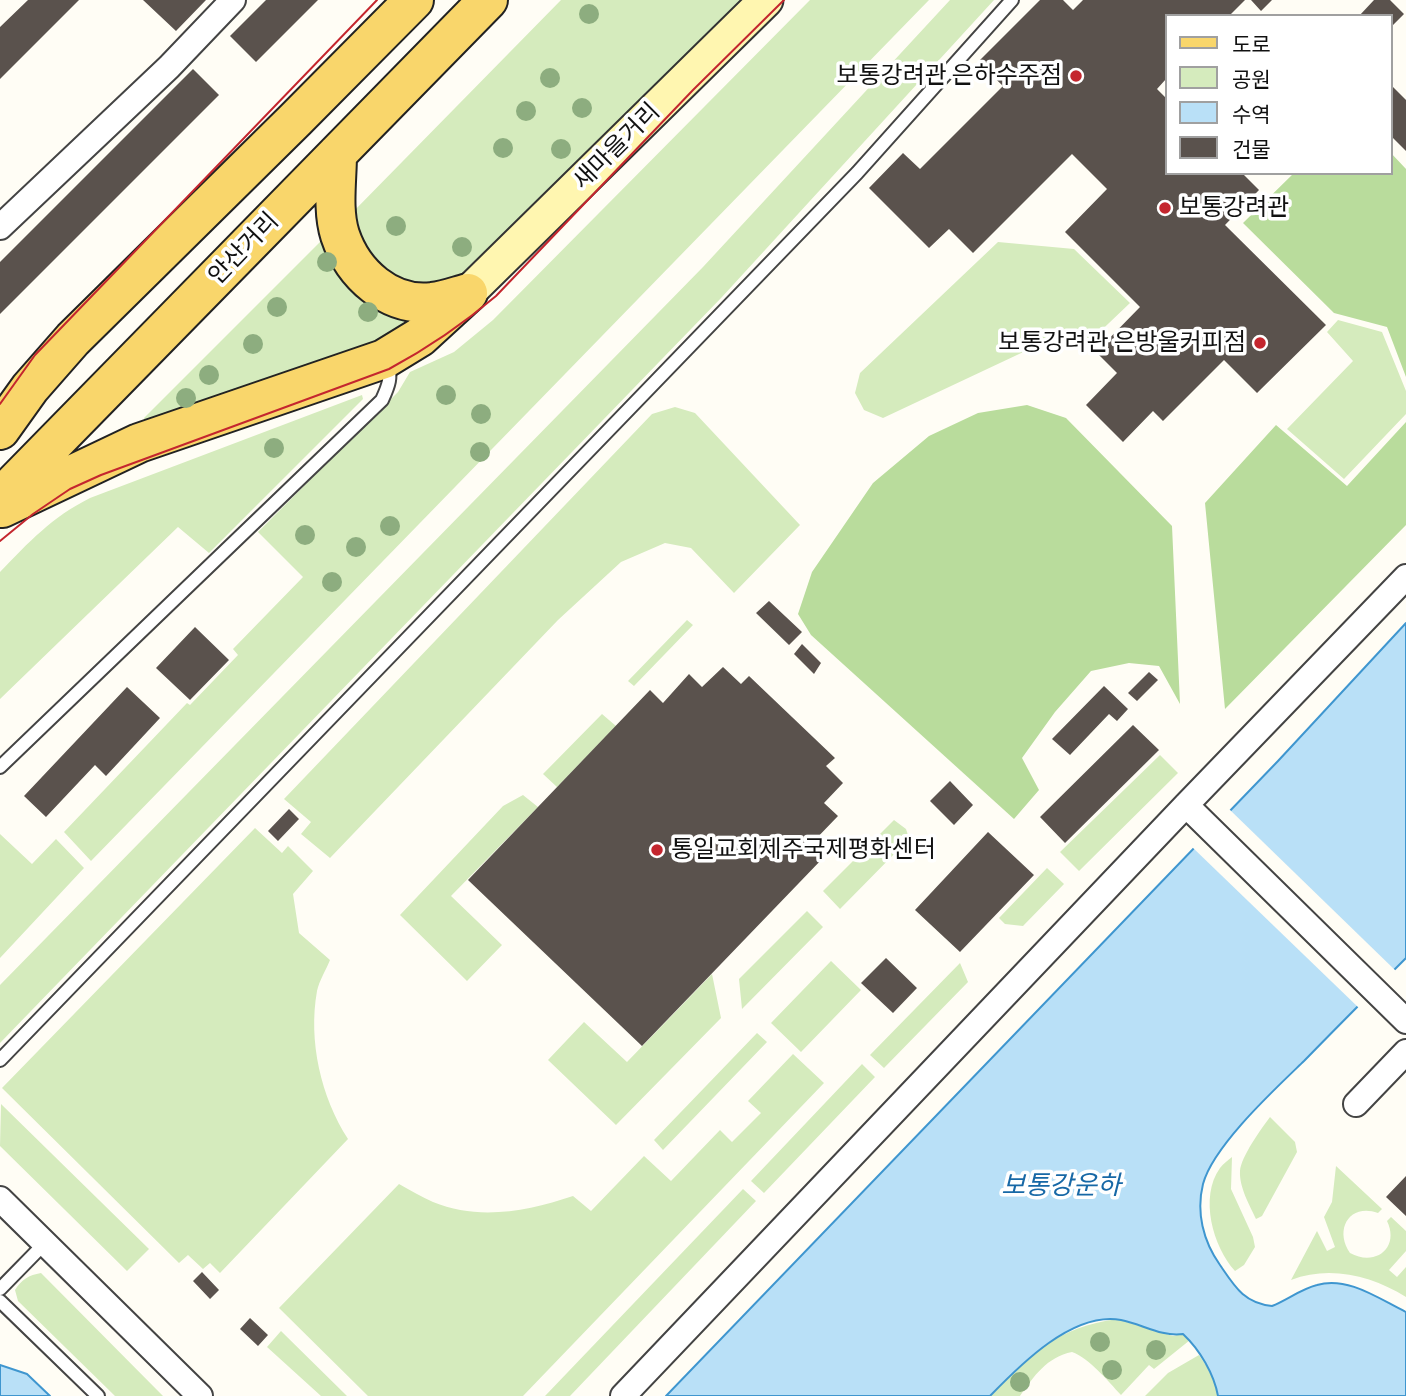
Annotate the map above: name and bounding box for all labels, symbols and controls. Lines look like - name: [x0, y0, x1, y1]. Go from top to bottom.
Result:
- legend: [1164, 14, 1392, 175]
- text: 도로: [1232, 32, 1271, 58]
- place label: 보통강려관 은하수주점: [836, 62, 1062, 90]
- text: 공원: [1232, 67, 1271, 93]
- marker: 보통강려관 은하수주점: [1068, 68, 1084, 84]
- street label: 새마을거리: [568, 98, 666, 196]
- text: 수역: [1232, 102, 1271, 128]
- text: 건물: [1232, 137, 1271, 163]
- place label: 보통강려관: [1179, 194, 1289, 222]
- marker: 보통강려관: [1157, 200, 1173, 216]
- street label: 안산거리: [203, 207, 285, 291]
- place label: 보통강려관 은방울커피점: [998, 329, 1246, 357]
- marker: 보통강려관 은방울커피점: [1252, 335, 1268, 351]
- place label: 통일교회제주국제평화센터: [671, 836, 936, 864]
- marker: 통일교회제주국제평화센터: [649, 842, 665, 858]
- water label: 보통강운하: [1001, 1171, 1121, 1203]

